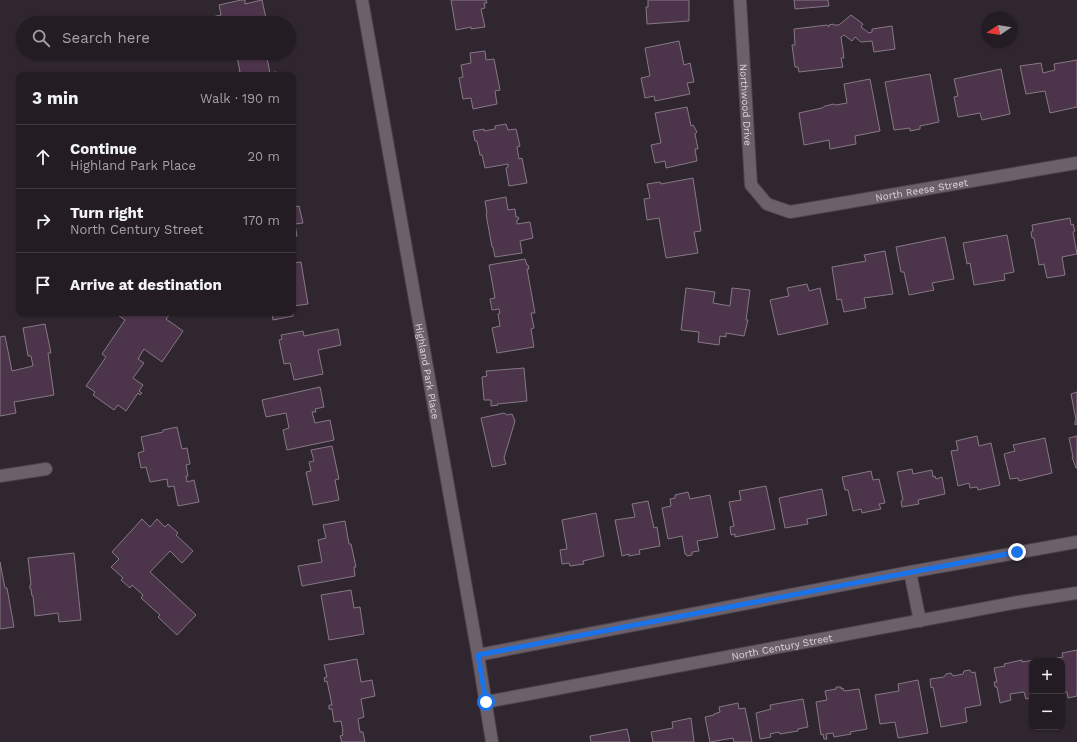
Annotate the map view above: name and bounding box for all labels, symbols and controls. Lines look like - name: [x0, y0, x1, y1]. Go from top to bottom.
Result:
- north arrow: [981, 12, 1017, 48]
- search box: [16, 16, 296, 60]
- icon: search: [30, 27, 52, 49]
- text: Search here: [62, 29, 150, 47]
- street label: Northwood Drive: [738, 63, 754, 146]
- text: 3 min: [32, 88, 78, 108]
- text: Walk · 190 m: [200, 91, 280, 106]
- text: Continue: [70, 140, 137, 158]
- icon: ahead: [32, 146, 54, 168]
- text: 20 m: [248, 149, 280, 164]
- text: Highland Park Place: [70, 158, 196, 173]
- street label: North Reese Street: [875, 177, 969, 203]
- text: Turn right: [70, 204, 143, 222]
- icon: right: [32, 210, 54, 232]
- text: 170 m: [243, 213, 280, 228]
- text: North Century Street: [70, 222, 203, 237]
- icon: arrive: [32, 274, 54, 296]
- text: Arrive at destination: [70, 276, 222, 294]
- street label: Highland Park Place: [413, 323, 441, 420]
- route end: [1008, 543, 1026, 561]
- street label: North Century Street: [730, 632, 834, 662]
- map controls: [1029, 658, 1065, 730]
- button: +: [1029, 658, 1065, 694]
- route start: [477, 693, 495, 711]
- button: −: [1029, 694, 1065, 730]

